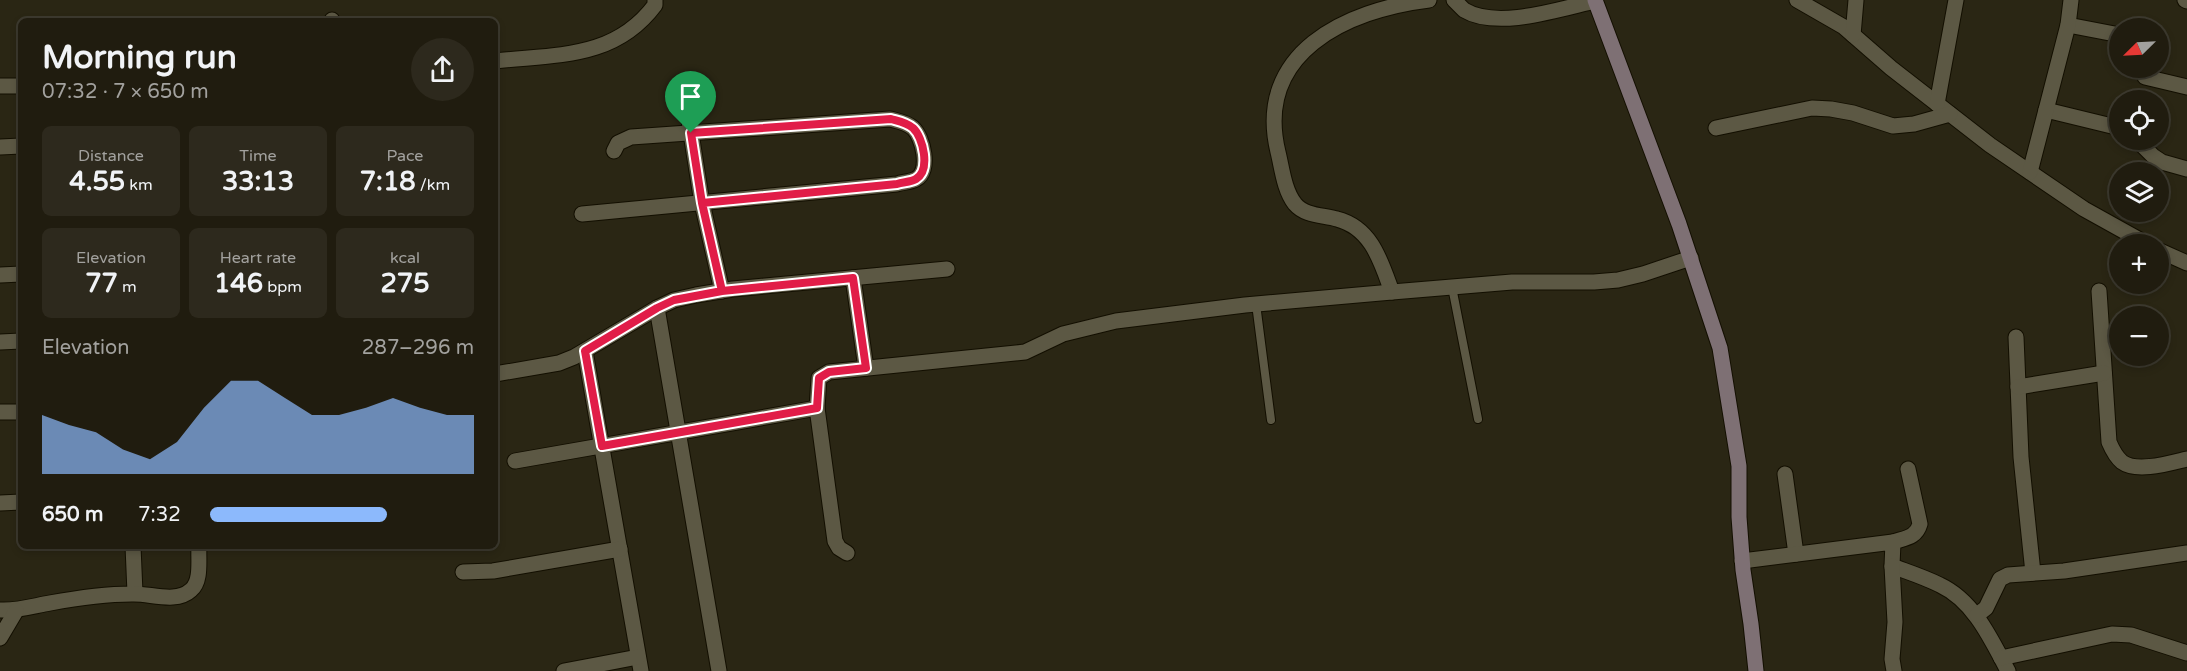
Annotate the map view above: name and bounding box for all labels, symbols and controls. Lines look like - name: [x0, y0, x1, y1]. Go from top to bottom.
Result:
- north arrow: [2109, 18, 2169, 78]
- map controls: [2109, 18, 2169, 366]
- text: Morning run: [42, 38, 237, 77]
- button: share: [411, 38, 474, 101]
- pin: [665, 71, 716, 133]
- text: 07:32 · 7 × 650 m: [42, 80, 209, 104]
- icon: arrive: [674, 80, 707, 113]
- button: locate: [2109, 90, 2169, 150]
- text: Distance: [78, 146, 144, 166]
- text: Time: [239, 146, 277, 166]
- text: Pace: [387, 146, 423, 166]
- button: layers: [2109, 162, 2169, 222]
- text: 4.55: [69, 166, 125, 197]
- text: 33:13: [222, 166, 294, 197]
- text: 7:18: [360, 166, 416, 197]
- text: km: [125, 175, 153, 195]
- text: /km: [416, 175, 450, 195]
- button: +: [2109, 234, 2169, 294]
- text: Elevation: [76, 248, 146, 268]
- text: Heart rate: [220, 248, 296, 268]
- text: kcal: [390, 248, 420, 268]
- text: 77: [85, 268, 118, 299]
- text: 146: [214, 268, 263, 299]
- text: 275: [381, 268, 429, 299]
- text: m: [118, 277, 137, 297]
- text: bpm: [263, 277, 302, 297]
- button: −: [2109, 306, 2169, 366]
- text: Elevation: [42, 336, 129, 360]
- text: 287–296 m: [362, 336, 474, 360]
- text: 650 m: [42, 503, 103, 527]
- text: 7:32: [138, 503, 181, 527]

